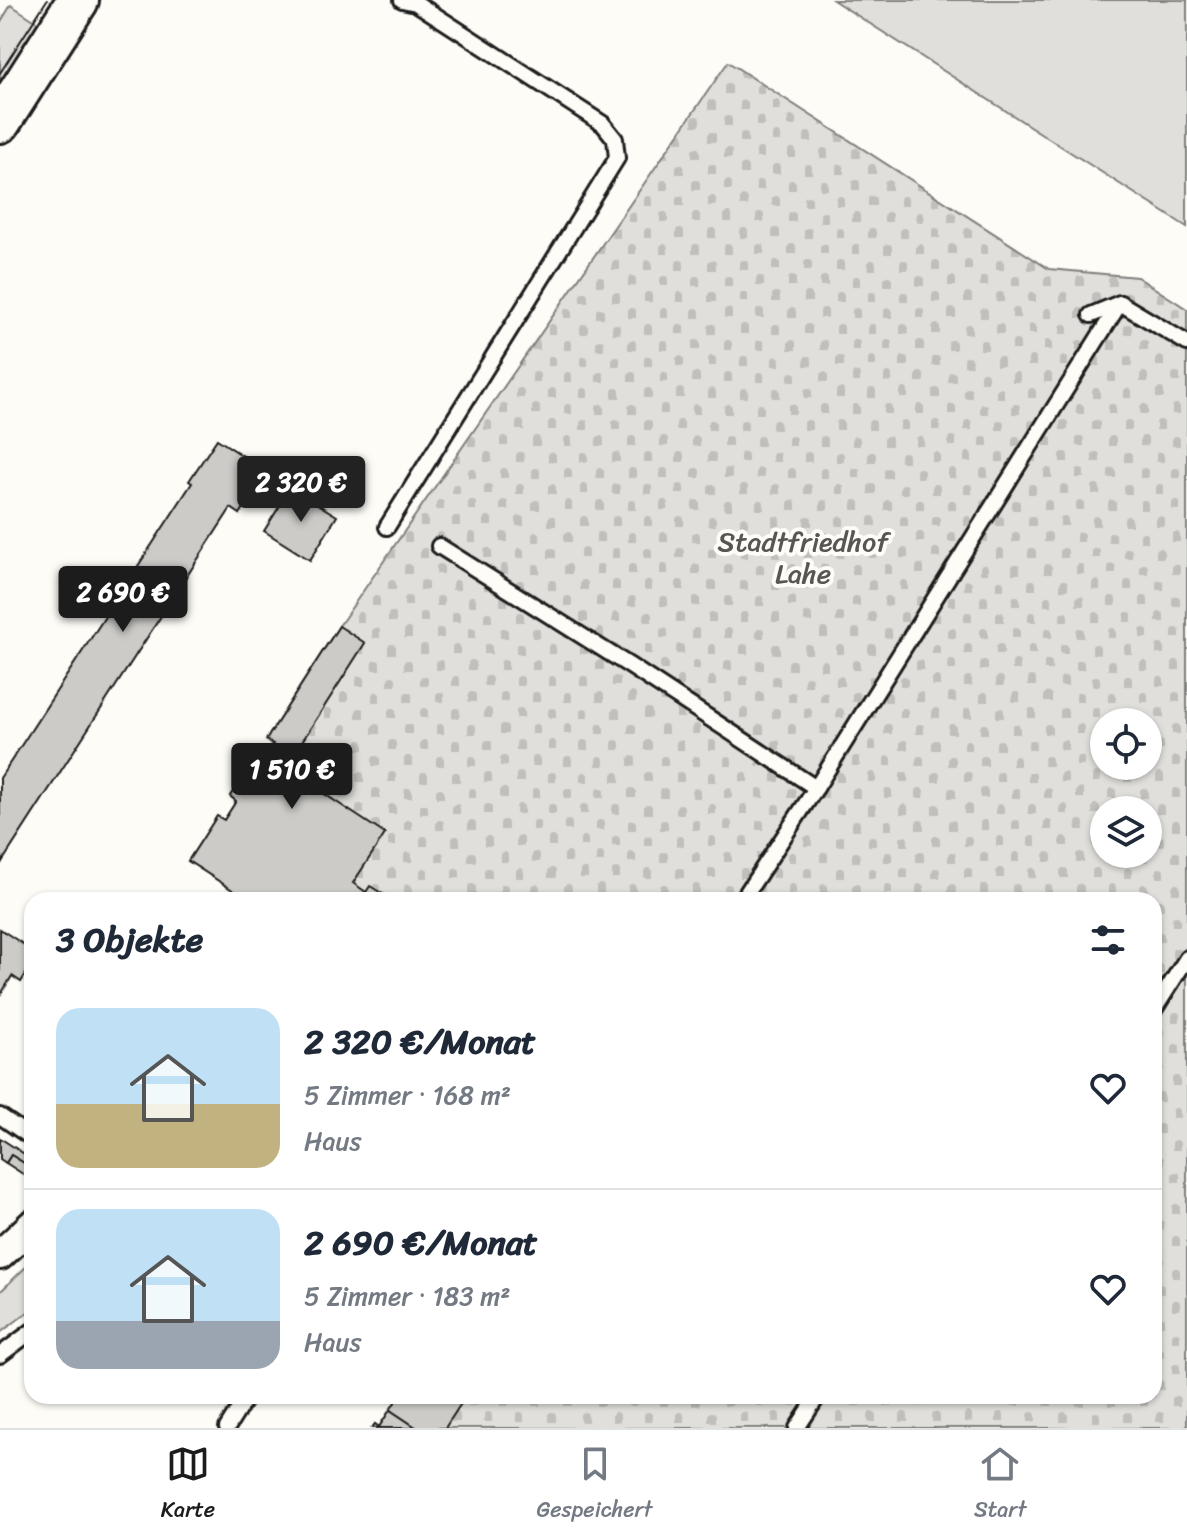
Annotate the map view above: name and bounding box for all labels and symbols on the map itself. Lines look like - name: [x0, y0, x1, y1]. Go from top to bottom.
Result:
- pin: 2 320 €: [227, 456, 375, 524]
- park label: Stadtfriedhof Lahe: [718, 517, 891, 598]
- pin: 2 690 €: [49, 566, 197, 634]
- pin: 1 510 €: [218, 743, 366, 811]

